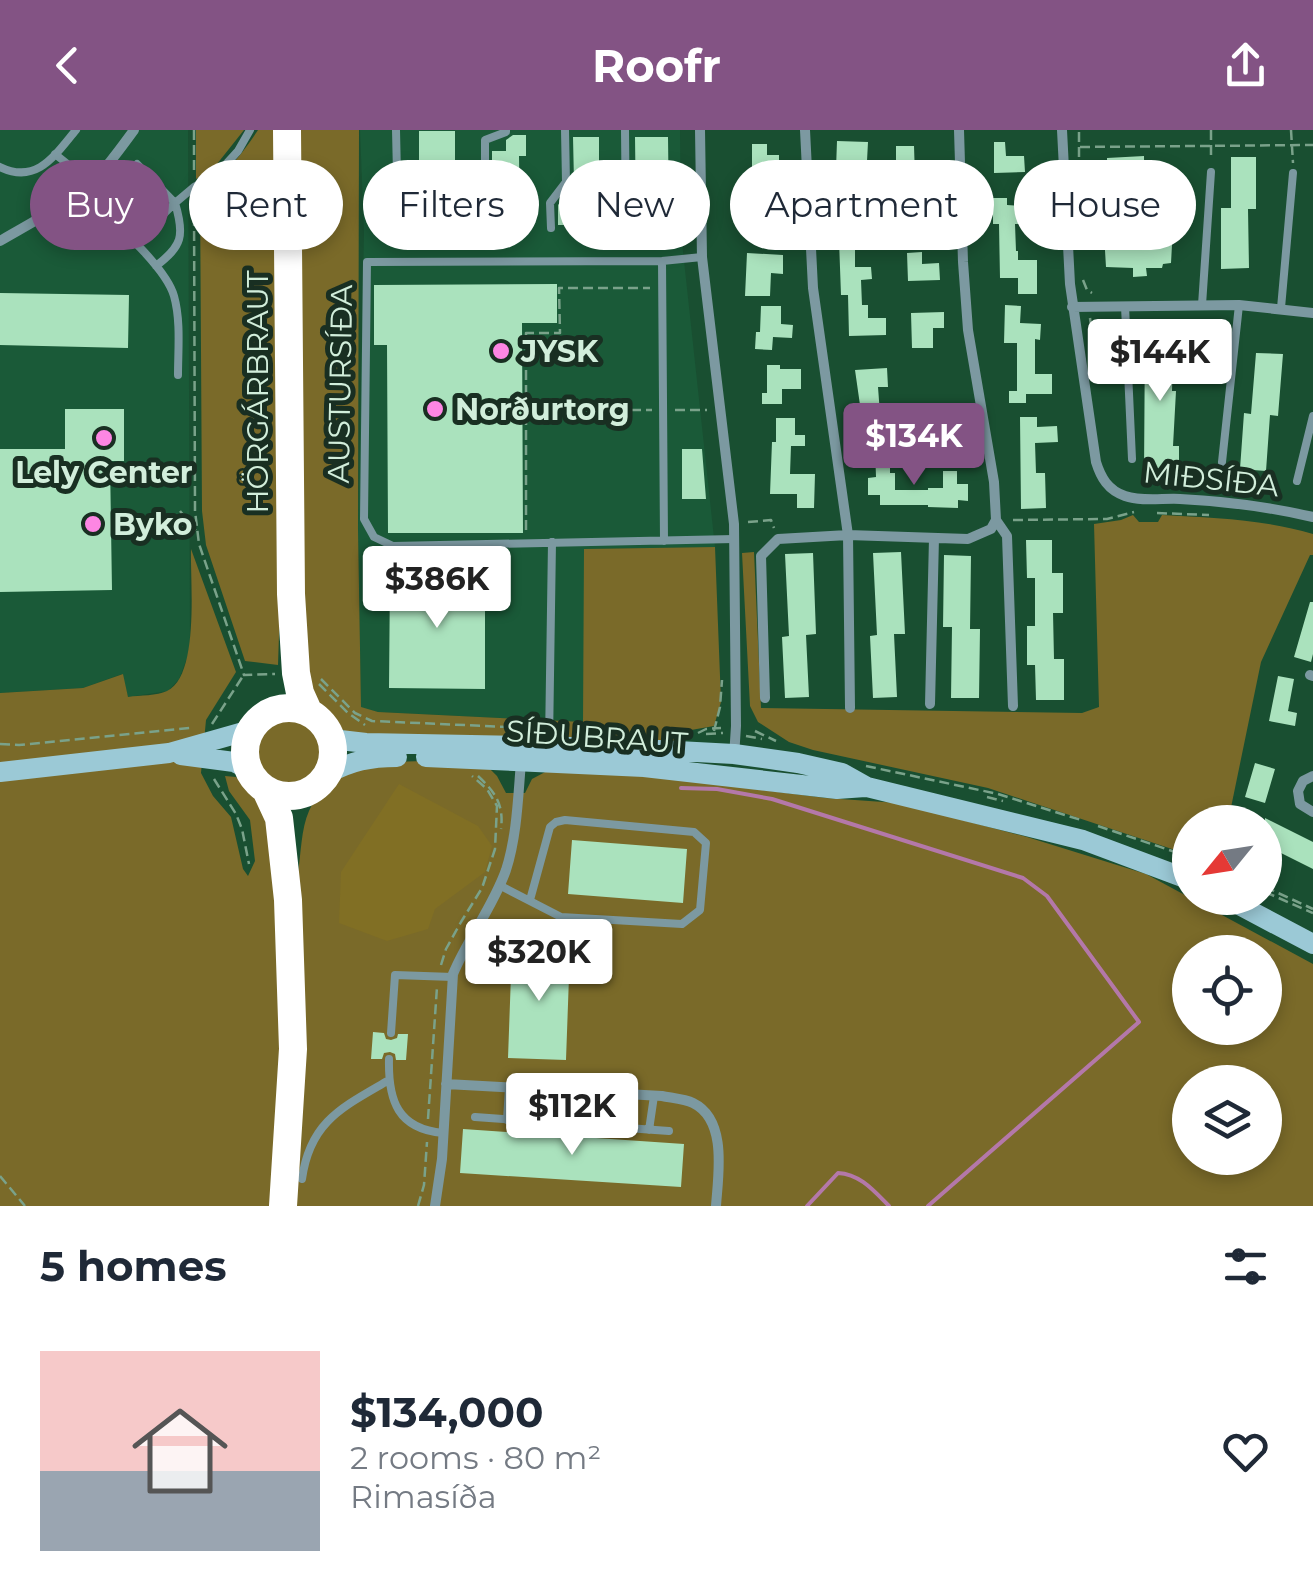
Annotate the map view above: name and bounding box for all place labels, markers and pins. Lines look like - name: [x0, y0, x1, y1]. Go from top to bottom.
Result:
- pin: $144K: [1090, 319, 1230, 404]
- place label: JYSK: [520, 333, 599, 370]
- marker: JYSK: [490, 340, 512, 362]
- place label: Norðurtorg: [455, 391, 630, 428]
- marker: Norðurtorg: [424, 398, 446, 420]
- pin: $134K: [844, 403, 984, 488]
- marker: Lely Center: [93, 427, 115, 449]
- place label: Lely Center: [15, 454, 193, 491]
- place label: Byko: [113, 506, 193, 543]
- marker: Byko: [82, 513, 104, 535]
- pin: $386K: [367, 546, 507, 631]
- pin: $320K: [469, 919, 609, 1004]
- pin: $112K: [502, 1073, 642, 1158]

